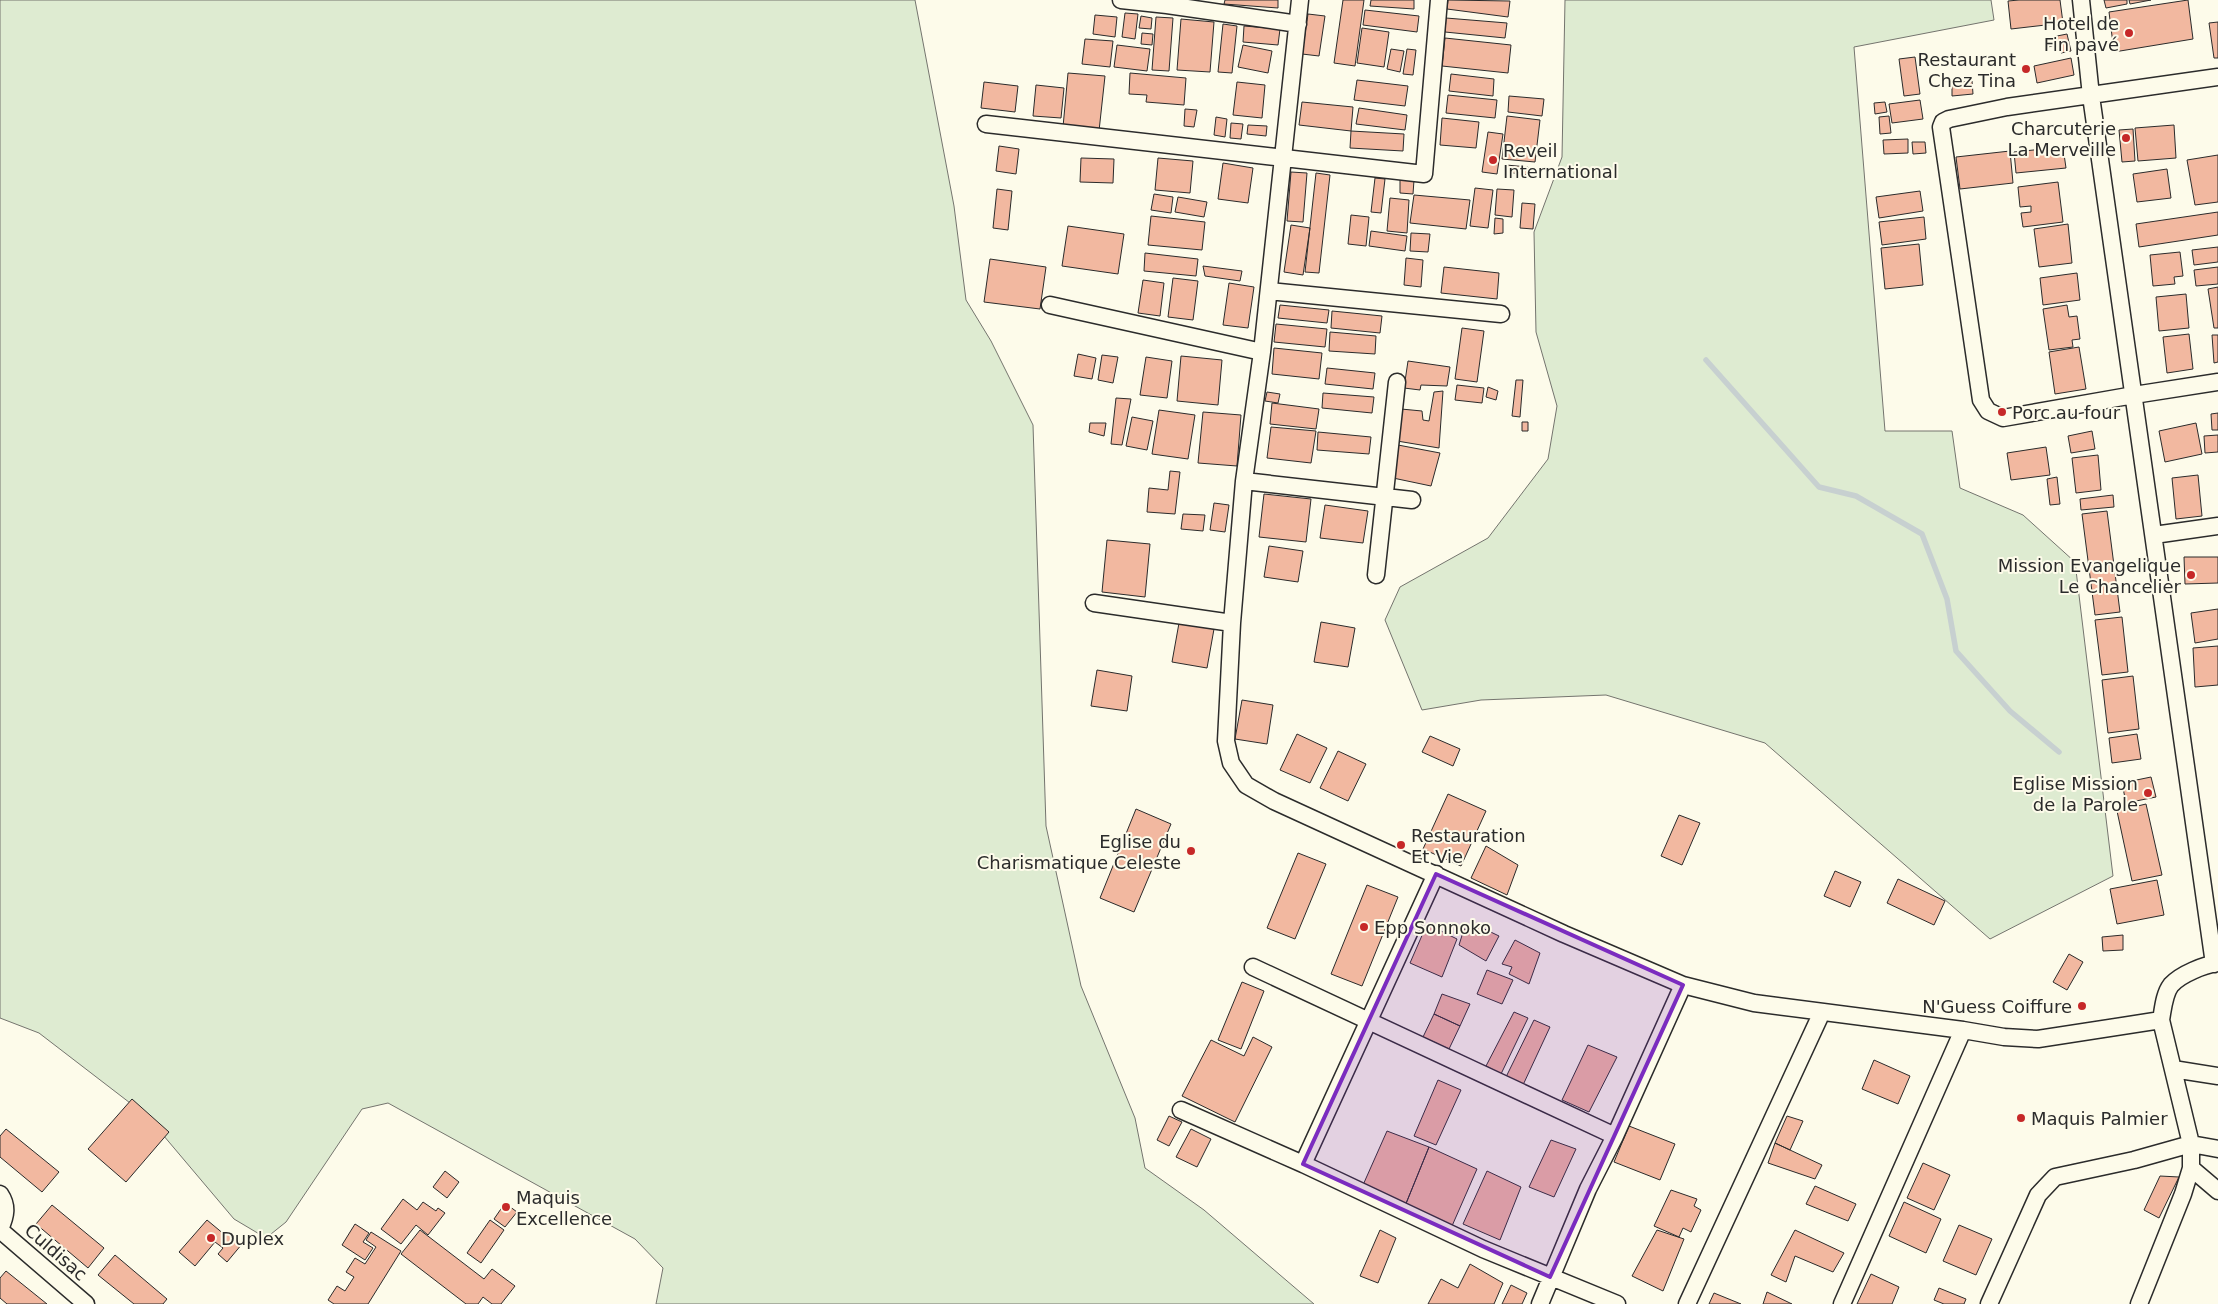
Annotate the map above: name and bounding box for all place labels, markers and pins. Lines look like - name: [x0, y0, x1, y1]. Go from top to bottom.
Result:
- place label: Hotel de Fin pavé: [2043, 13, 2119, 55]
- marker: Hotel de Fin pavé: [2123, 27, 2135, 39]
- place label: Restaurant Chez Tina: [1917, 49, 2016, 91]
- marker: Restaurant Chez Tina: [2020, 63, 2032, 75]
- place label: Charcuterie La Merveille: [2007, 118, 2116, 160]
- marker: Charcuterie La Merveille: [2120, 132, 2132, 144]
- place label: Reveil International: [1503, 140, 1618, 182]
- marker: Reveil International: [1487, 154, 1499, 166]
- place label: Porc au four: [2012, 402, 2121, 423]
- marker: Porc au four: [1996, 406, 2008, 418]
- place label: Mission Evangelique Le Chancelier: [1998, 555, 2182, 597]
- marker: Mission Evangelique Le Chancelier: [2185, 569, 2197, 581]
- place label: Eglise Mission de la Parole: [2012, 773, 2138, 815]
- marker: Eglise Mission de la Parole: [2142, 787, 2154, 799]
- place label: Restauration Et Vie: [1411, 825, 1526, 867]
- place label: Eglise du Charismatique Celeste: [977, 831, 1181, 873]
- marker: Restauration Et Vie: [1395, 839, 1407, 851]
- marker: Eglise du Charismatique Celeste: [1185, 845, 1197, 857]
- place label: Epp Sonnoko: [1374, 917, 1491, 938]
- marker: Epp Sonnoko: [1358, 921, 1370, 933]
- place label: N'Guess Coiffure: [1922, 996, 2072, 1017]
- marker: N'Guess Coiffure: [2076, 1000, 2088, 1012]
- place label: Maquis Palmier: [2031, 1108, 2168, 1129]
- marker: Maquis Palmier: [2015, 1112, 2027, 1124]
- place label: Maquis Excellence: [516, 1187, 612, 1229]
- marker: Maquis Excellence: [500, 1201, 512, 1213]
- place label: Duplex: [221, 1228, 284, 1249]
- marker: Duplex: [205, 1232, 217, 1244]

